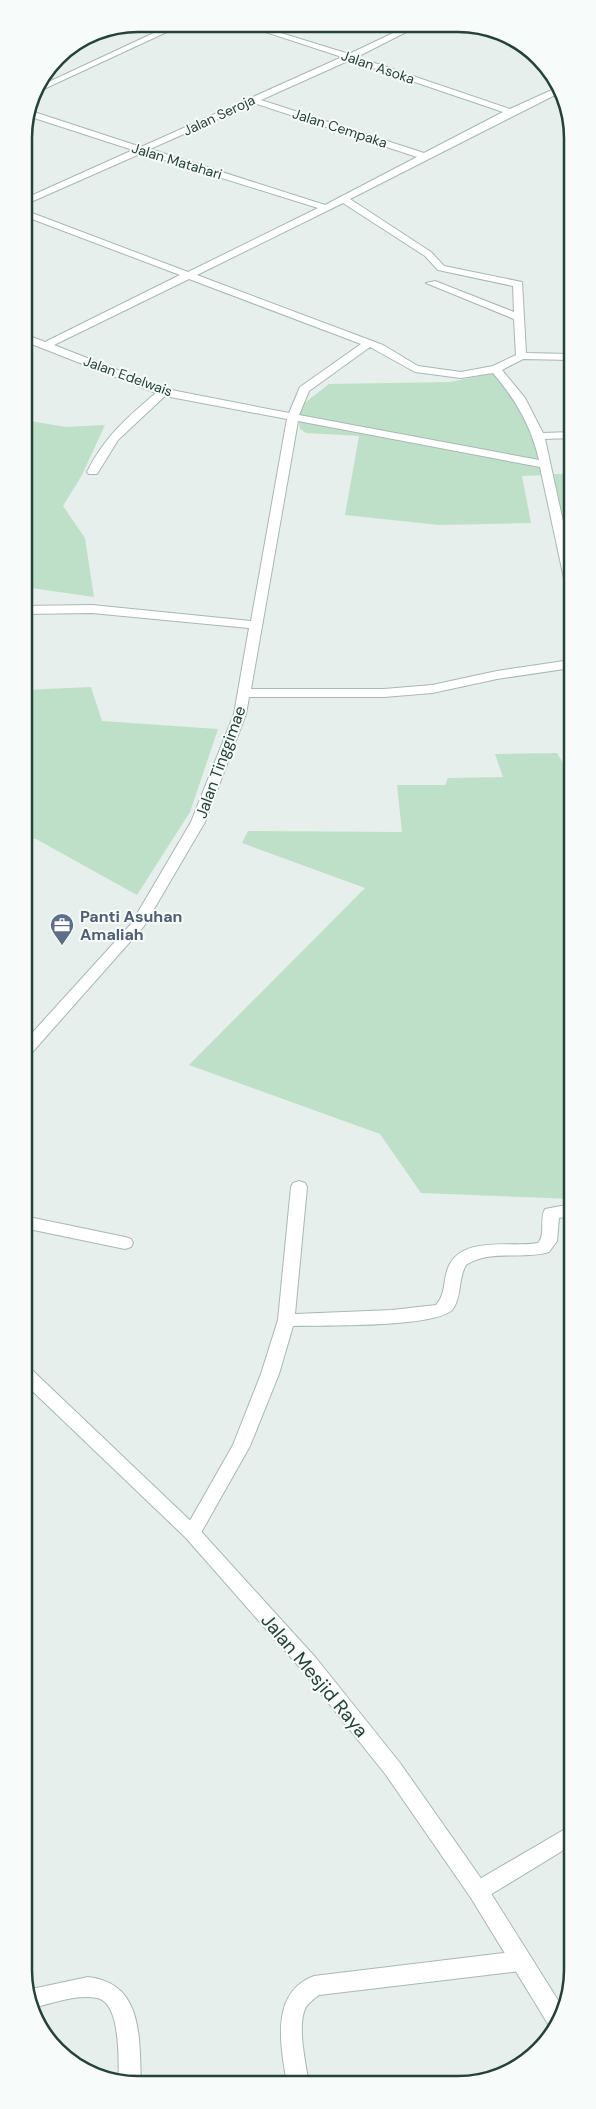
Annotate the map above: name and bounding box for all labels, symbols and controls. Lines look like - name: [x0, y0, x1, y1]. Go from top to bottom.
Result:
- street label: Jalan Asoka: [339, 46, 417, 88]
- street label: Jalan Seroja: [180, 90, 258, 140]
- street label: Jalan Cempaka: [290, 104, 390, 152]
- street label: Jalan Matahari: [130, 139, 224, 183]
- street label: Jalan Edelwais: [81, 352, 175, 400]
- street label: Jalan Tinggimae: [190, 703, 251, 821]
- place label: Panti Asuhan Amaliah: [80, 906, 182, 945]
- office icon: Panti Asuhan Amaliah: [49, 912, 75, 946]
- street label: Jalan Mesjid Raya: [255, 1608, 374, 1742]

